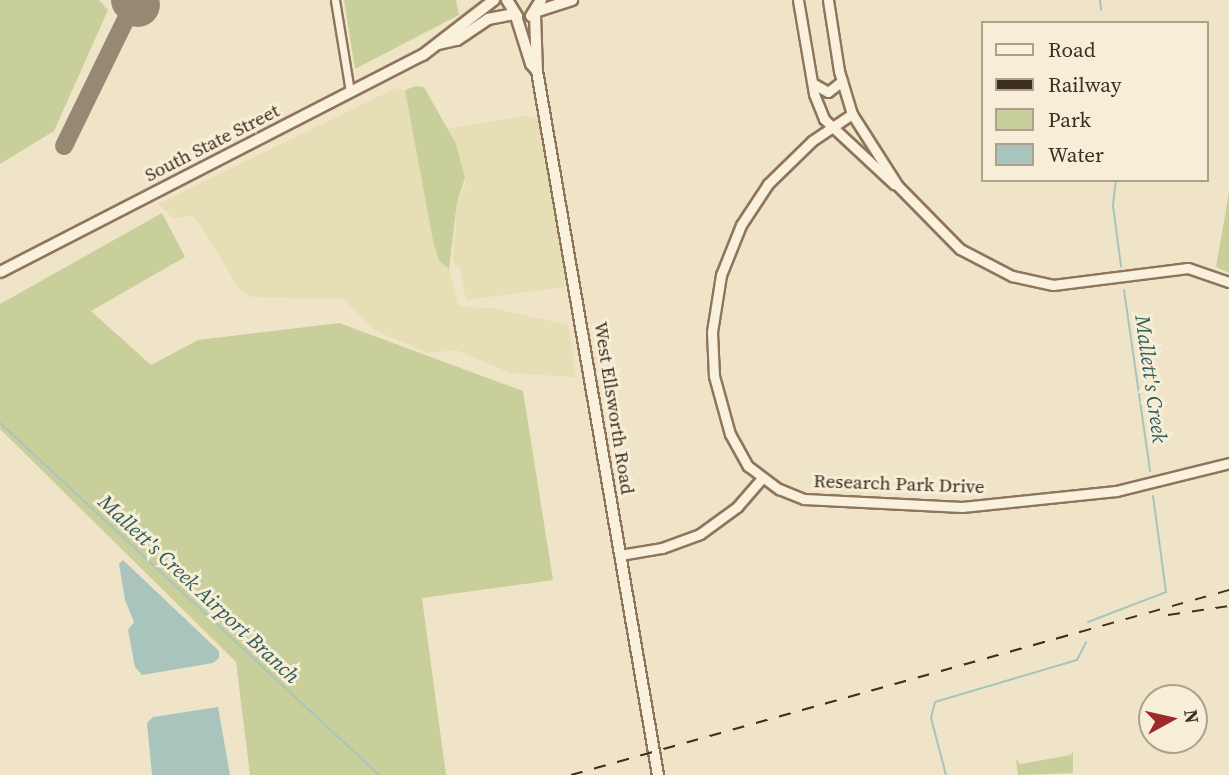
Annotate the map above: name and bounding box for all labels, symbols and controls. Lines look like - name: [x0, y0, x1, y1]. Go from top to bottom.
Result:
- legend: [981, 21, 1208, 182]
- text: Road: [1048, 35, 1096, 64]
- text: Railway: [1048, 70, 1122, 99]
- street label: South State Street: [141, 99, 283, 187]
- text: Park: [1048, 105, 1091, 134]
- text: Water: [1048, 140, 1104, 169]
- water label: Mallett's Creek: [1130, 313, 1172, 445]
- street label: West Ellsworth Road: [589, 320, 639, 496]
- street label: Research Park Drive: [813, 470, 985, 498]
- water label: Mallett's Creek Airport Branch: [93, 489, 305, 689]
- north arrow: [1138, 684, 1208, 754]
- text: N: [1178, 708, 1206, 725]

